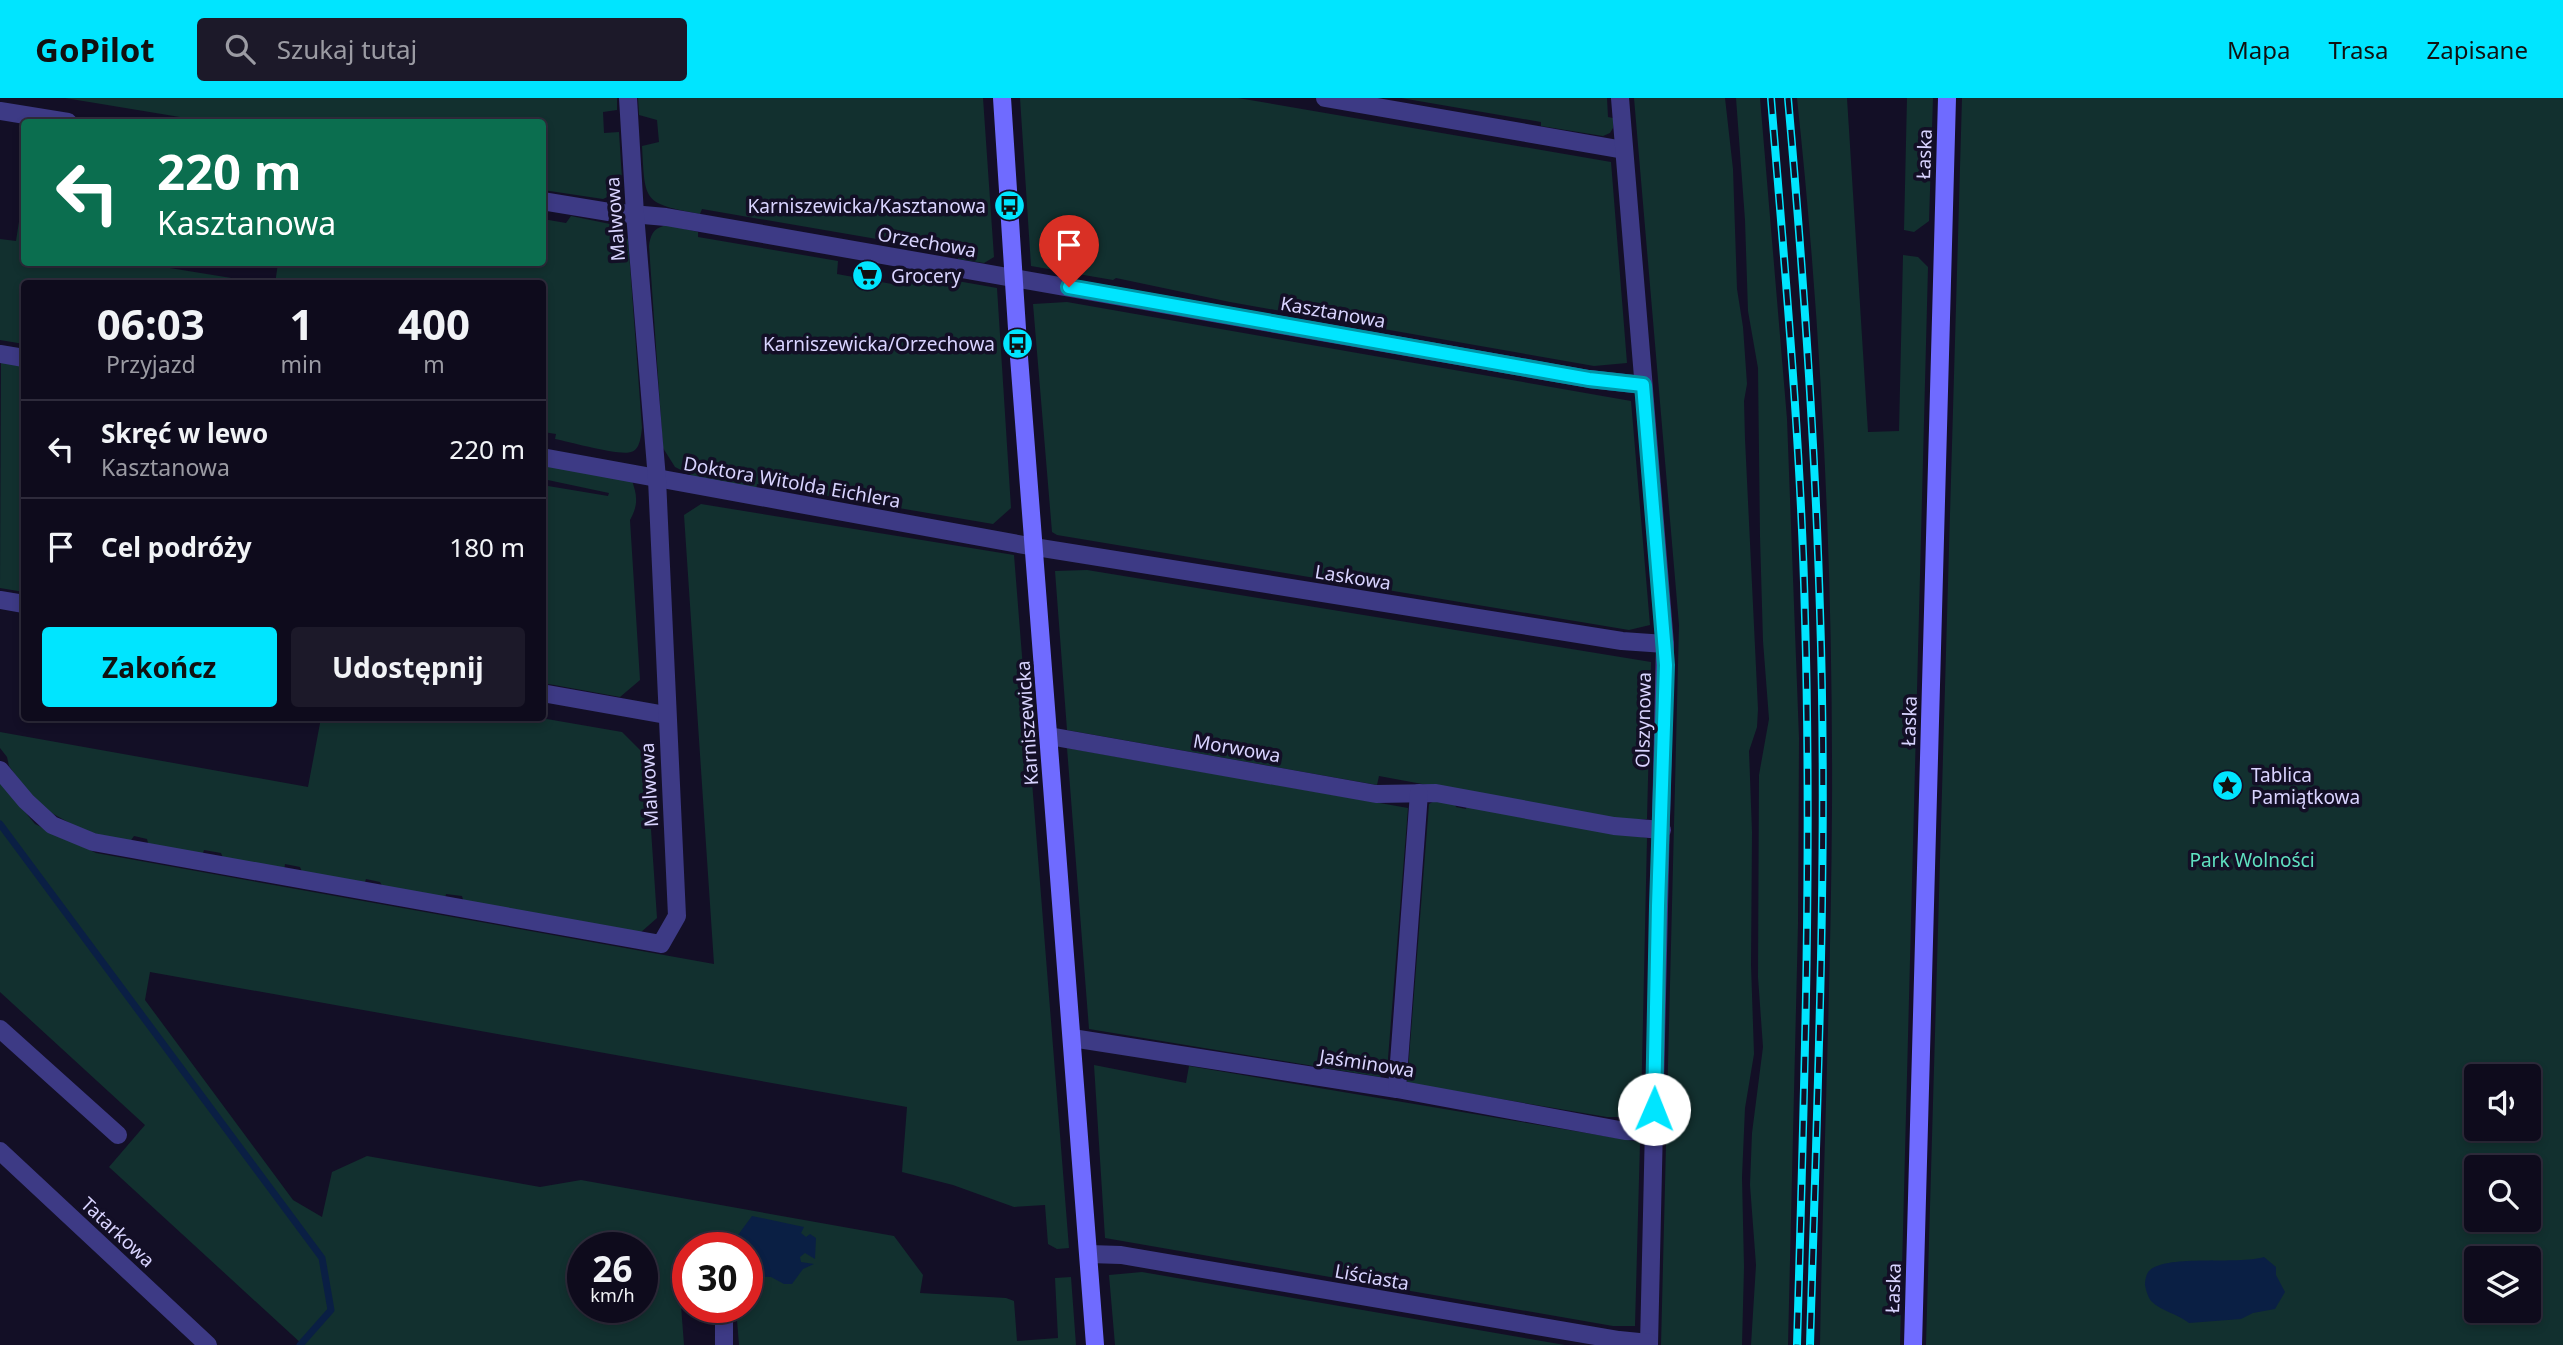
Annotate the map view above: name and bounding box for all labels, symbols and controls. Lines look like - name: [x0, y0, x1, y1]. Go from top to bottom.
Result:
- search box: [197, 18, 687, 81]
- text: GoPilot: [35, 27, 155, 72]
- icon: search: [221, 30, 259, 68]
- text: Szukaj tutaj: [277, 31, 417, 67]
- text: Mapa: [2227, 33, 2291, 66]
- text: Trasa: [2329, 33, 2389, 66]
- text: Zapisane: [2427, 33, 2528, 66]
- street label: Łaska: [1910, 128, 1938, 180]
- text: 220 m: [157, 138, 302, 204]
- icon: left: [42, 147, 133, 238]
- street label: Malwowa: [599, 176, 631, 262]
- bus stop icon: Karniszewicka/Kasztanowa: [992, 189, 1026, 223]
- place label: Karniszewicka/Kasztanowa: [747, 193, 986, 219]
- text: Kasztanowa: [157, 201, 336, 244]
- pin: [1039, 215, 1099, 287]
- street label: Orzechowa: [876, 221, 978, 263]
- icon: arrive: [1050, 226, 1088, 264]
- supermarket icon: Grocery: [851, 259, 885, 293]
- place label: Grocery: [891, 263, 961, 289]
- street label: Kasztanowa: [1278, 290, 1388, 334]
- text: 06:03: [97, 295, 205, 352]
- text: 1: [289, 295, 313, 352]
- text: 400: [398, 295, 470, 352]
- bus stop icon: Karniszewicka/Orzechowa: [1001, 327, 1035, 361]
- place label: Karniszewicka/Orzechowa: [763, 331, 995, 357]
- text: Przyjazd: [106, 348, 196, 380]
- text: min: [281, 348, 322, 380]
- text: m: [423, 348, 445, 380]
- text: Skręć w lewo: [101, 415, 268, 451]
- icon: left: [42, 430, 80, 468]
- text: 220 m: [449, 431, 525, 467]
- street label: Doktora Witolda Eichlera: [681, 450, 903, 514]
- text: Kasztanowa: [101, 451, 230, 483]
- icon: arrive: [42, 528, 80, 566]
- text: Cel podróży: [101, 529, 252, 565]
- text: 180 m: [449, 529, 525, 565]
- street label: Laskowa: [1313, 558, 1393, 596]
- button: Zakończ: [42, 627, 277, 707]
- button: Udostępnij: [291, 627, 525, 707]
- street label: Karniszewicka: [1010, 660, 1044, 786]
- street label: Olszynowa: [1629, 672, 1657, 768]
- street label: Łaska: [1895, 695, 1923, 747]
- street label: Morwowa: [1191, 728, 1283, 768]
- street label: Malwowa: [634, 742, 664, 828]
- place label: Tablica Pamiątkowa: [2251, 762, 2360, 810]
- place icon: Tablica Pamiątkowa: [2211, 769, 2245, 803]
- park label: Park Wolności: [2189, 847, 2315, 873]
- street label: Jaśminowa: [1316, 1042, 1416, 1083]
- map controls: [2464, 1064, 2541, 1323]
- button: sound: [2464, 1064, 2541, 1141]
- position arrow: [1617, 1072, 1691, 1146]
- button: search: [2464, 1155, 2541, 1232]
- street label: Tatarkowa: [76, 1191, 160, 1273]
- speed limit sign: 30: [672, 1232, 763, 1323]
- text: 26: [592, 1245, 633, 1292]
- button: layers: [2464, 1246, 2541, 1323]
- street label: Liściasta: [1333, 1258, 1411, 1296]
- street label: Łaska: [1879, 1262, 1907, 1314]
- text: km/h: [590, 1283, 635, 1307]

